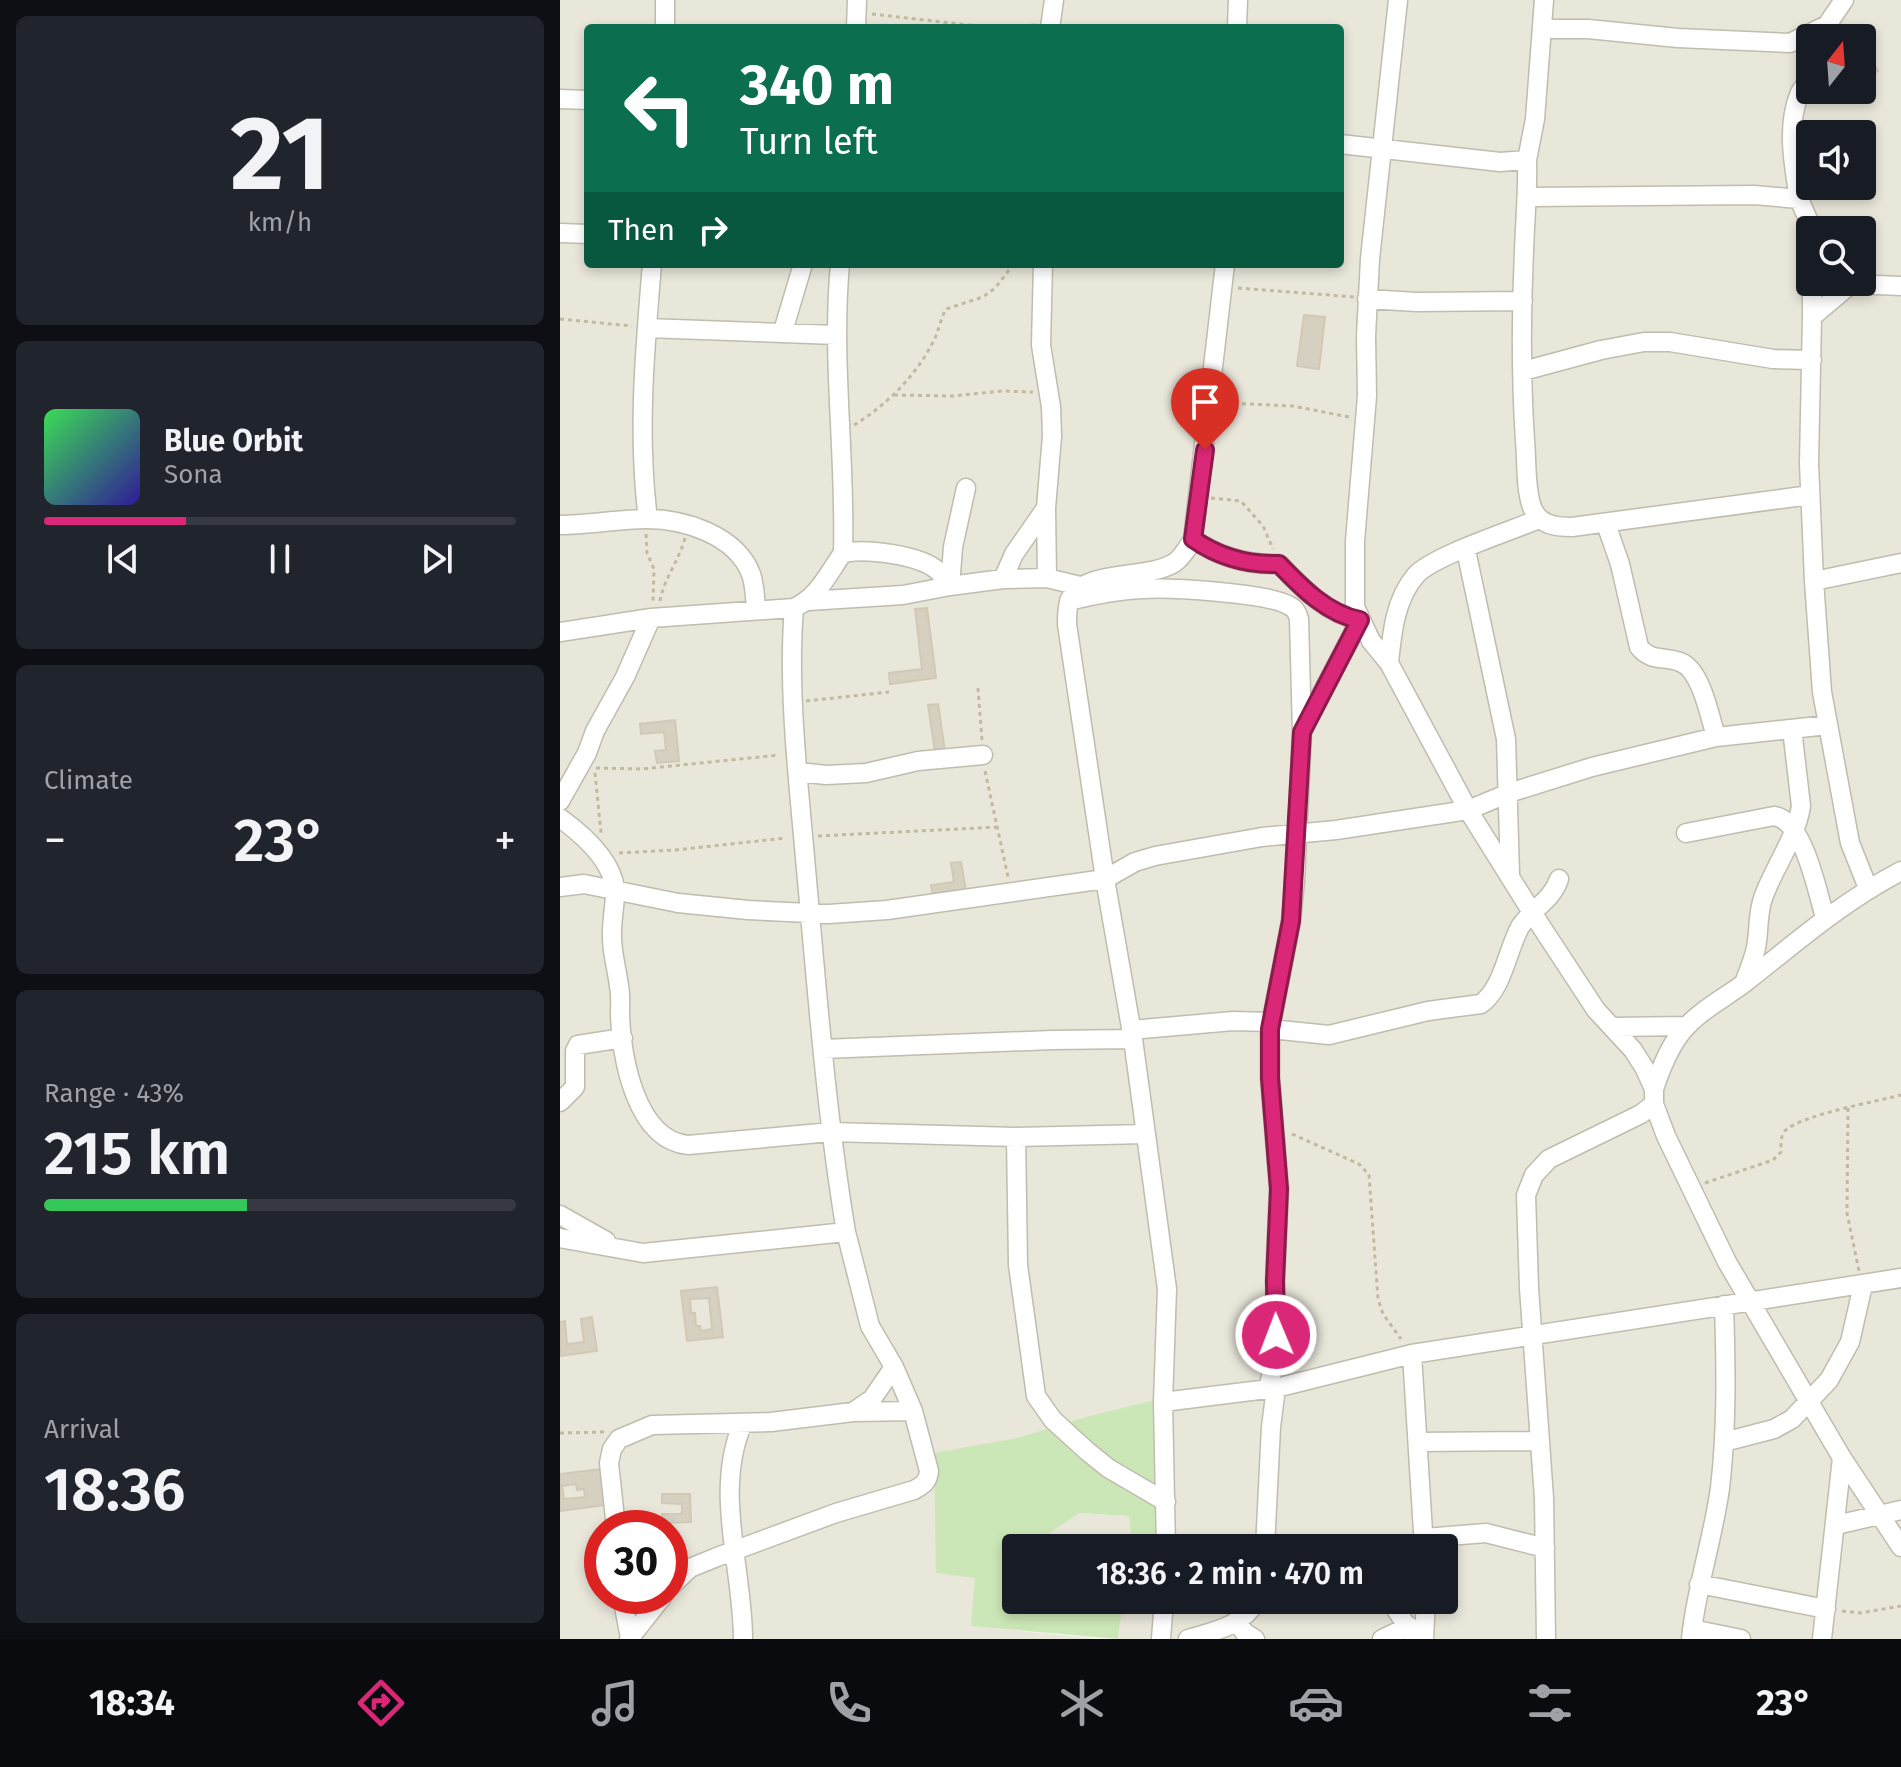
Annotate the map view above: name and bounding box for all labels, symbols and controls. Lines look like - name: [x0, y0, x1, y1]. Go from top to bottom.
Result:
- north arrow: [1796, 24, 1876, 104]
- map controls: [1796, 24, 1876, 296]
- text: 340 m: [740, 52, 894, 119]
- icon: left: [608, 56, 712, 160]
- text: 21: [230, 92, 330, 217]
- text: Turn left: [740, 120, 878, 164]
- button: sound: [1796, 120, 1876, 200]
- text: km/h: [248, 207, 312, 238]
- icon: right: [691, 208, 735, 252]
- text: Then: [608, 212, 675, 248]
- button: search: [1796, 216, 1876, 296]
- pin: [1171, 368, 1239, 450]
- icon: arrive: [1183, 380, 1227, 424]
- text: Blue Orbit: [164, 423, 303, 459]
- text: Sona: [164, 459, 223, 490]
- icon: previous: [101, 537, 145, 581]
- icon: pause: [258, 537, 302, 581]
- icon: next: [415, 537, 459, 581]
- text: Climate: [44, 765, 133, 796]
- text: 23°: [234, 805, 326, 877]
- text: −: [44, 814, 66, 867]
- text: +: [494, 814, 516, 867]
- text: Range · 43%: [44, 1078, 184, 1109]
- text: 215 km: [44, 1118, 230, 1190]
- position arrow: [1234, 1293, 1318, 1377]
- text: Arrival: [44, 1414, 120, 1445]
- text: 18:36: [44, 1454, 185, 1526]
- speed limit sign: 30: [584, 1510, 688, 1614]
- text: 18:36 · 2 min · 470 m: [1096, 1556, 1364, 1592]
- icon: directions: [353, 1675, 409, 1731]
- icon: music: [587, 1675, 643, 1731]
- icon: phone: [821, 1675, 877, 1731]
- icon: climate: [1054, 1675, 1110, 1731]
- icon: car: [1288, 1675, 1344, 1731]
- icon: filters: [1522, 1675, 1578, 1731]
- text: 18:34: [89, 1681, 175, 1725]
- text: 23°: [1756, 1681, 1812, 1725]

